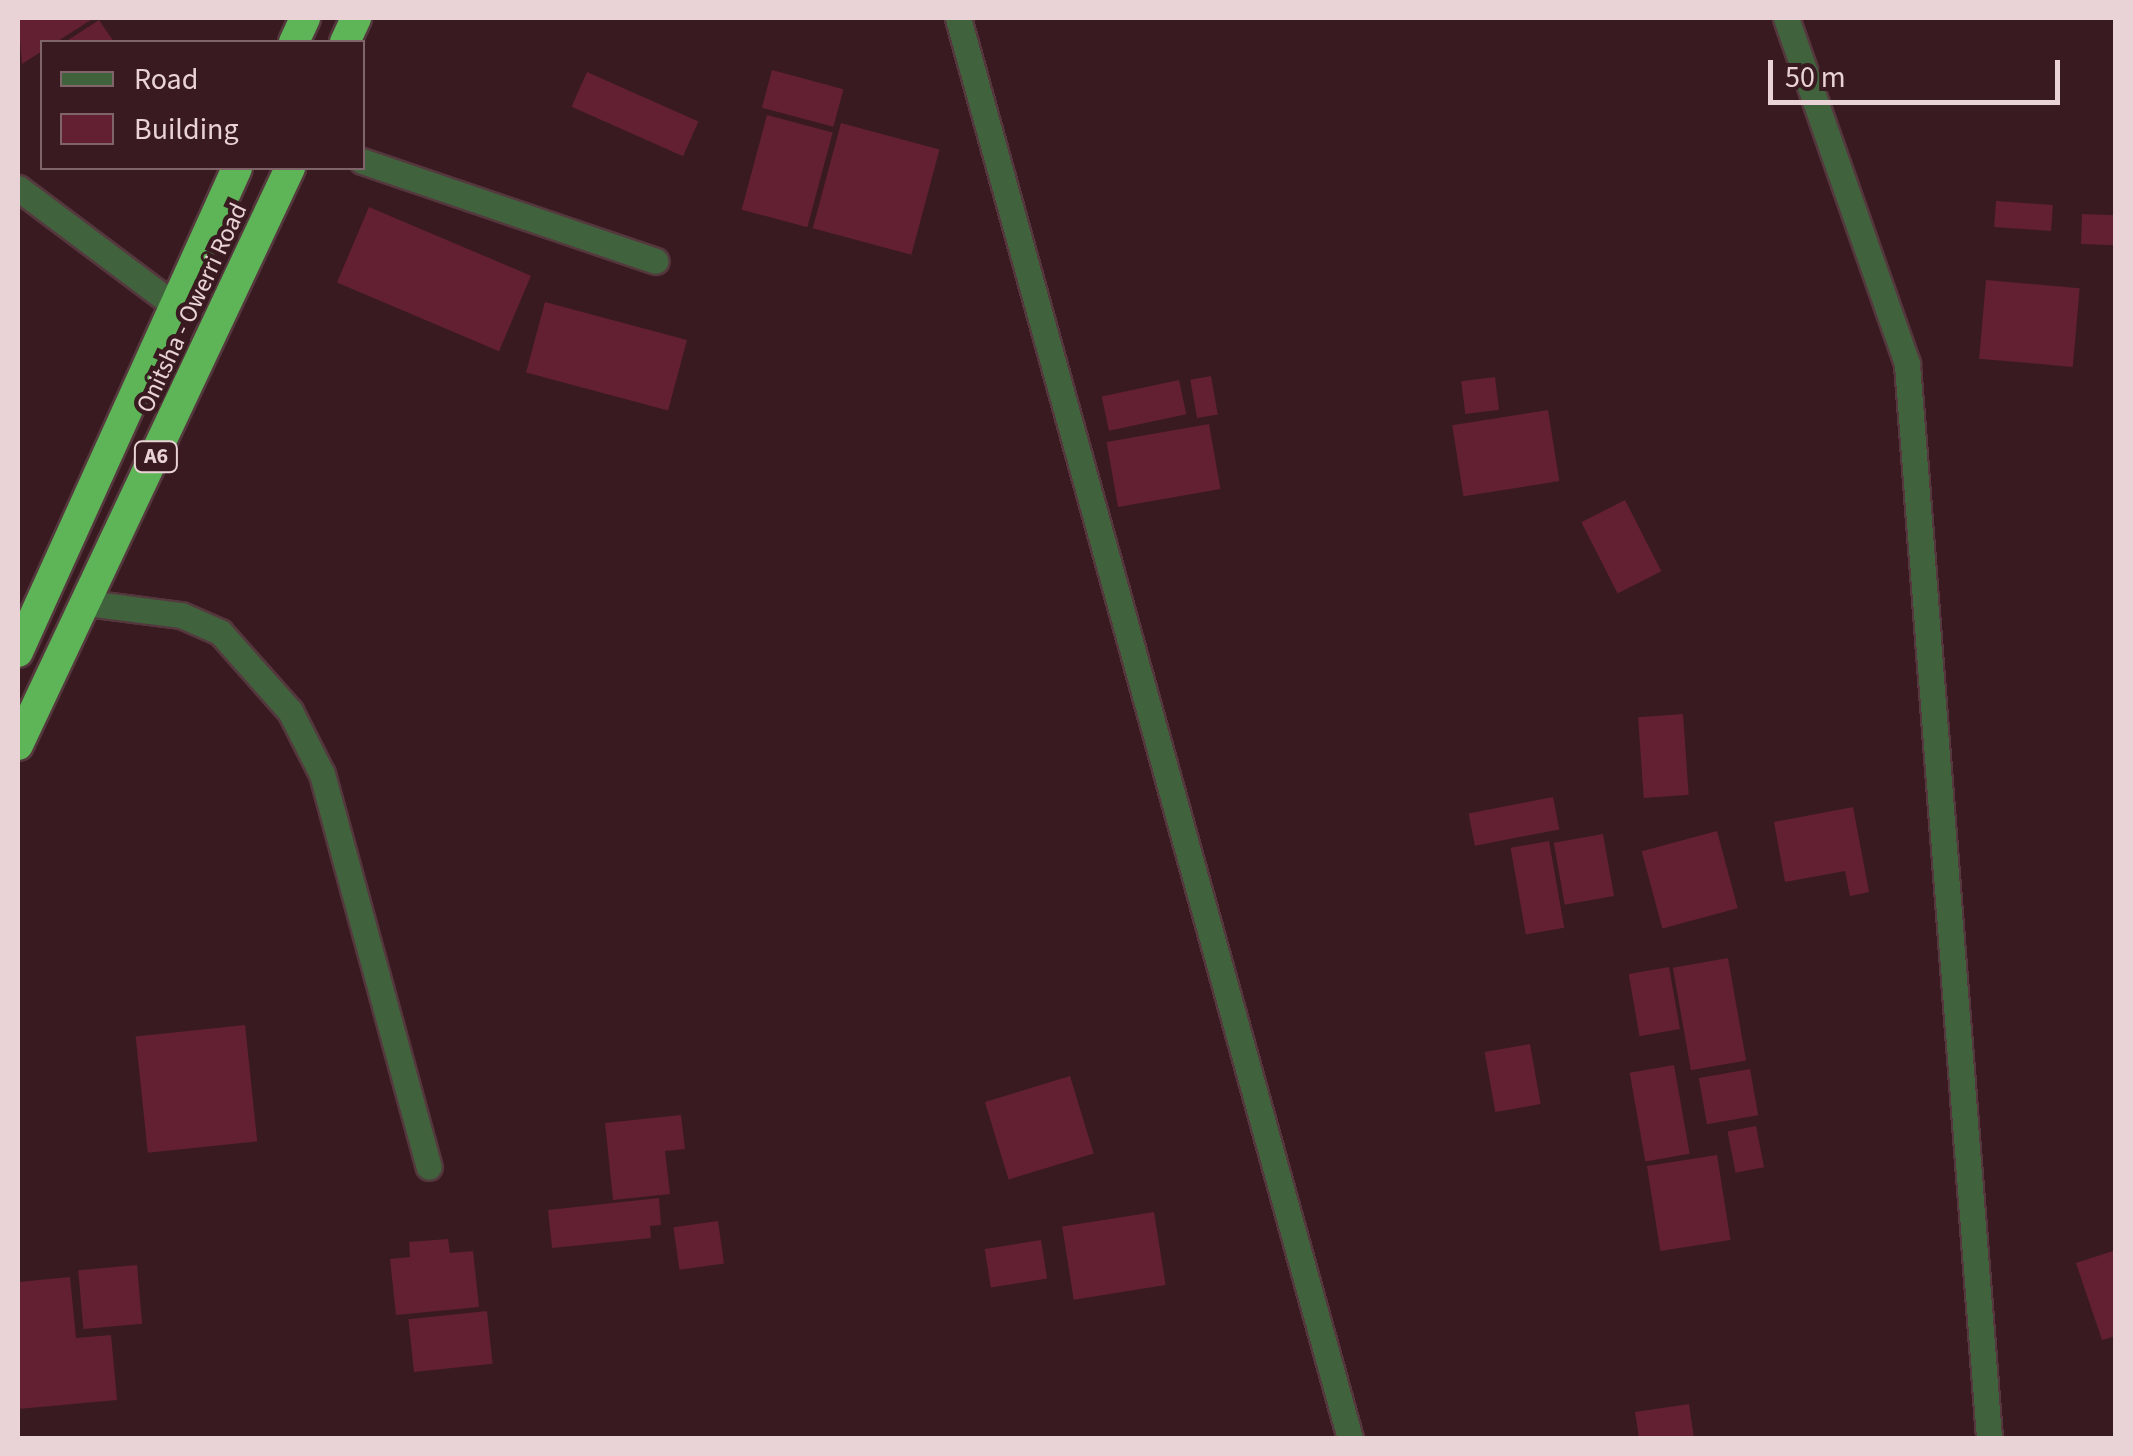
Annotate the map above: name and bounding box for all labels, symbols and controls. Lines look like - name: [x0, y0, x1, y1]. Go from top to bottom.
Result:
- legend: [40, 40, 365, 170]
- scale bar: [1773, 40, 2066, 102]
- text: 50 m: [1785, 56, 1846, 99]
- text: Road: [134, 58, 198, 101]
- text: Building: [134, 108, 239, 151]
- street label: Onitsha - Owerri Road: [130, 198, 254, 418]
- road number: A6: [134, 440, 178, 474]

